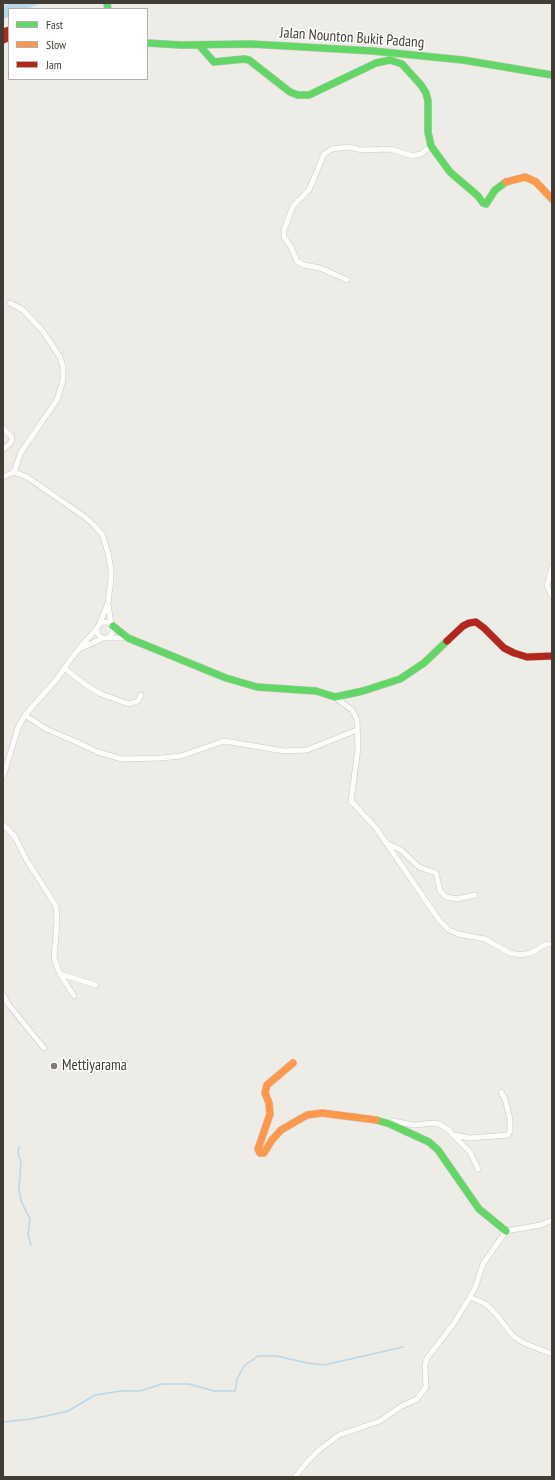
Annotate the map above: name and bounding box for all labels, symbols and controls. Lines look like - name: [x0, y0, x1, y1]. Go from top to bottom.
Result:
- legend: [8, 8, 148, 80]
- text: Fast: [46, 17, 63, 32]
- street label: Jalan Nounton Bukit Padang: [279, 24, 425, 52]
- text: Slow: [46, 37, 66, 52]
- text: Jam: [46, 57, 62, 72]
- place label: Mettiyarama: [62, 1057, 127, 1075]
- marker: Mettiyarama: [49, 1061, 59, 1071]

